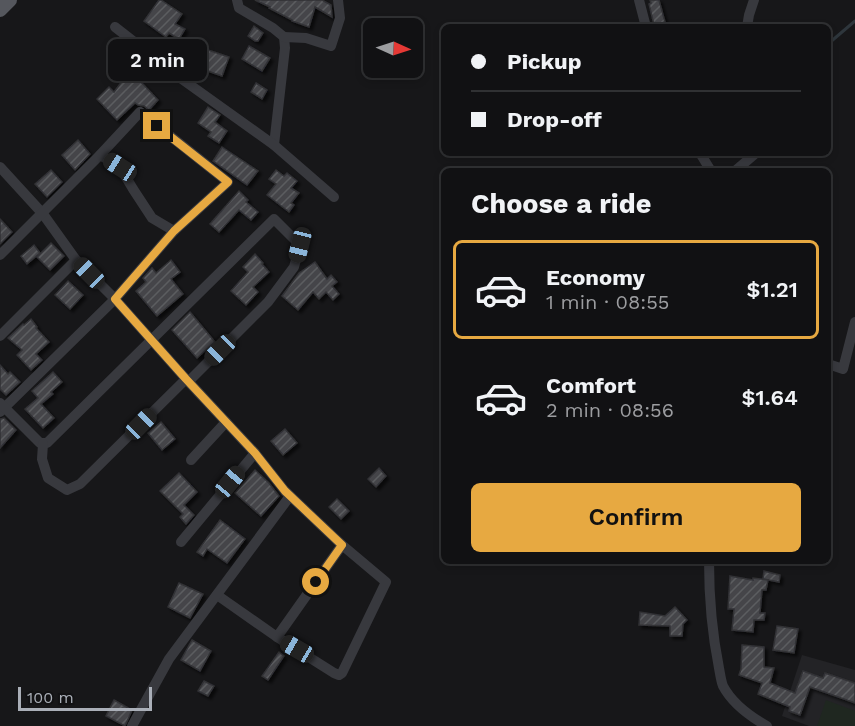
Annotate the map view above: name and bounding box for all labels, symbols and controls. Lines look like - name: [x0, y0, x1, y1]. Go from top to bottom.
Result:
- north arrow: [363, 18, 423, 78]
- map controls: [363, 18, 423, 78]
- callout: 2 min: [108, 39, 207, 81]
- text: 2 min: [130, 48, 185, 72]
- text: Pickup: [507, 49, 582, 74]
- text: Drop-off: [507, 107, 602, 132]
- route end: [143, 112, 170, 139]
- car: [100, 150, 140, 184]
- text: Choose a ride: [471, 188, 651, 220]
- car: [287, 225, 313, 265]
- car: [70, 254, 108, 292]
- icon: car: [474, 263, 528, 317]
- text: Economy: [546, 265, 645, 290]
- text: $1.21: [747, 277, 798, 302]
- text: 1 min · 08:55: [546, 290, 670, 314]
- car: [201, 331, 239, 369]
- icon: car: [474, 371, 528, 425]
- text: Comfort: [546, 373, 636, 398]
- text: $1.64: [742, 385, 798, 410]
- text: 2 min · 08:56: [546, 398, 674, 422]
- car: [122, 405, 160, 443]
- car: [212, 462, 248, 502]
- button: Confirm: [471, 483, 801, 552]
- route start: [302, 568, 329, 595]
- car: [277, 632, 317, 666]
- scale bar: [18, 684, 152, 712]
- text: 100 m: [27, 688, 74, 707]

